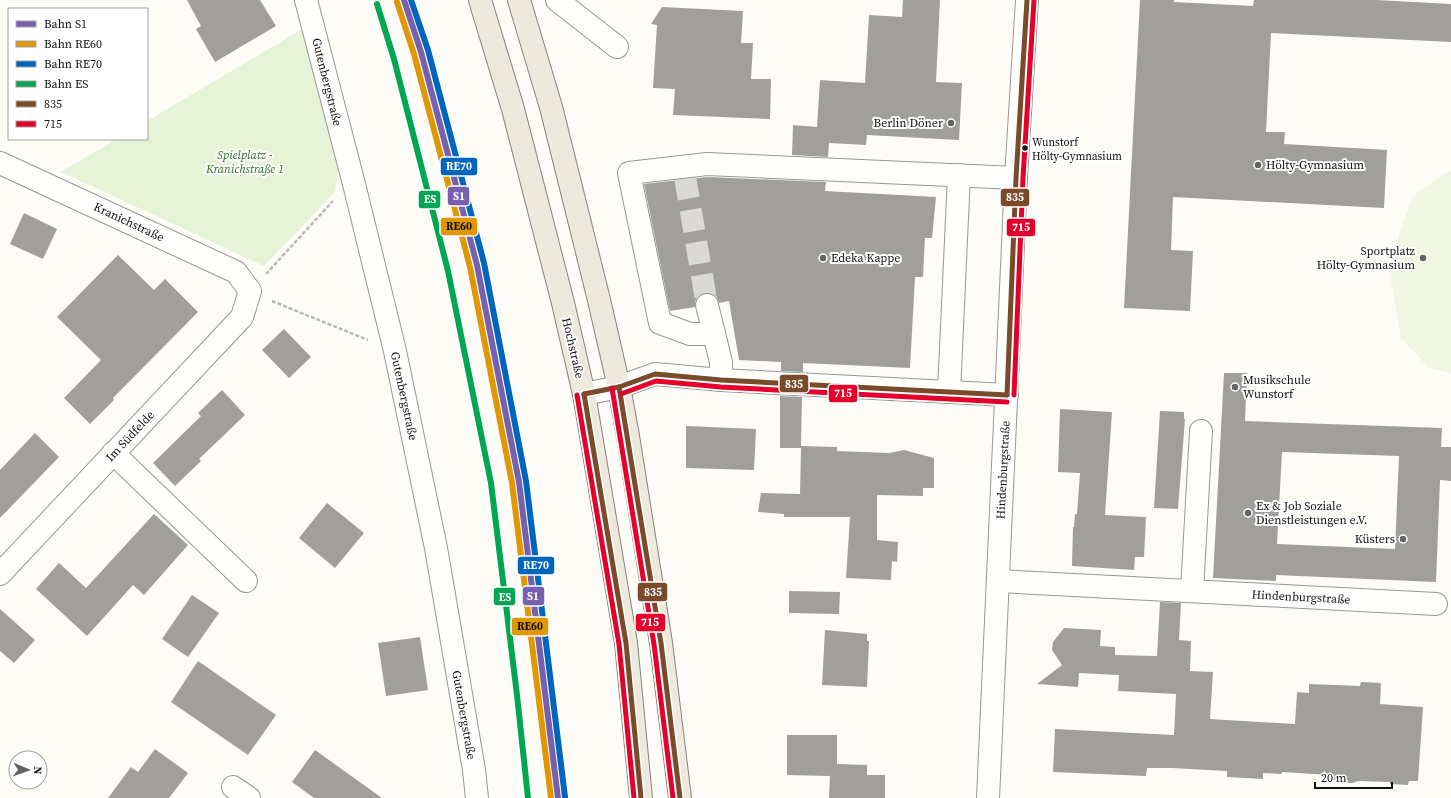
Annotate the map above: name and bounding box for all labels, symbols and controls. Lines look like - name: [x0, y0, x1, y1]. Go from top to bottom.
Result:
- legend: [8, 8, 148, 140]
- text: Bahn S1: [44, 16, 87, 32]
- text: Bahn RE60: [44, 36, 102, 52]
- street label: Gutenbergstraße: [308, 36, 346, 128]
- text: Bahn RE70: [44, 56, 102, 72]
- text: Bahn ES: [44, 76, 88, 92]
- text: 835: [44, 96, 62, 112]
- place label: Berlin Döner: [874, 115, 943, 131]
- text: 715: [44, 116, 62, 132]
- marker: Berlin Döner: [946, 118, 956, 128]
- place label: Wunstorf Hölty-Gymnasium: [1032, 135, 1122, 164]
- marker: Wunstorf Hölty-Gymnasium: [1020, 143, 1030, 153]
- park label: Spielplatz - Kranichstraße 1: [205, 147, 284, 177]
- line badge: RE70: [440, 157, 478, 176]
- place label: Hölty-Gymnasium: [1266, 157, 1364, 173]
- text: RE70: [446, 159, 472, 174]
- marker: Hölty-Gymnasium: [1253, 160, 1263, 170]
- line badge: S1: [447, 186, 470, 206]
- line badge: 835: [1000, 188, 1030, 207]
- text: S1: [453, 189, 465, 204]
- line badge: ES: [418, 190, 441, 209]
- text: 835: [1006, 190, 1024, 205]
- text: ES: [424, 192, 436, 207]
- street label: Kranichstraße: [91, 199, 167, 245]
- line badge: RE60: [440, 217, 478, 236]
- line badge: 715: [1006, 218, 1036, 237]
- text: RE60: [446, 219, 472, 234]
- text: 715: [1012, 220, 1030, 235]
- place label: Sportplatz Hölty-Gymnasium: [1317, 243, 1416, 273]
- place label: Edeka Kappe: [831, 250, 900, 266]
- marker: Edeka Kappe: [818, 253, 828, 263]
- marker: Sportplatz Hölty-Gymnasium: [1418, 253, 1428, 263]
- street label: Hochstraße: [558, 316, 588, 380]
- street label: Gutenbergstraße: [387, 350, 421, 442]
- place label: Musikschule Wunstorf: [1243, 372, 1311, 402]
- line badge: 835: [779, 374, 809, 393]
- text: 835: [785, 377, 803, 392]
- marker: Musikschule Wunstorf: [1230, 382, 1240, 392]
- line badge: 715: [828, 384, 858, 403]
- text: 715: [834, 386, 852, 401]
- street label: Im Südfelde: [102, 407, 158, 465]
- street label: Hindenburgstraße: [992, 420, 1014, 520]
- place label: Ex & Job Soziale Dienstleistungen e.V.: [1256, 498, 1367, 528]
- marker: Ex & Job Soziale Dienstleistungen e.V.: [1243, 508, 1253, 518]
- place label: Küsters: [1355, 531, 1395, 547]
- marker: Küsters: [1398, 534, 1408, 544]
- line badge: RE70: [517, 556, 555, 575]
- text: RE70: [523, 558, 549, 573]
- line badge: 835: [637, 582, 668, 602]
- text: 835: [644, 585, 662, 600]
- line badge: S1: [522, 586, 545, 606]
- street label: Hindenburgstraße: [1251, 586, 1351, 608]
- line badge: ES: [493, 587, 516, 606]
- text: S1: [527, 589, 539, 604]
- text: ES: [499, 590, 511, 605]
- line badge: 715: [635, 613, 666, 632]
- text: 715: [641, 615, 659, 630]
- line badge: RE60: [511, 617, 549, 636]
- text: RE60: [517, 619, 543, 634]
- street label: Gutenbergstraße: [448, 669, 480, 761]
- north arrow: [8, 750, 48, 790]
- scale bar: [1315, 764, 1392, 790]
- text: N: [30, 766, 45, 775]
- text: 20 m: [1321, 770, 1347, 786]

